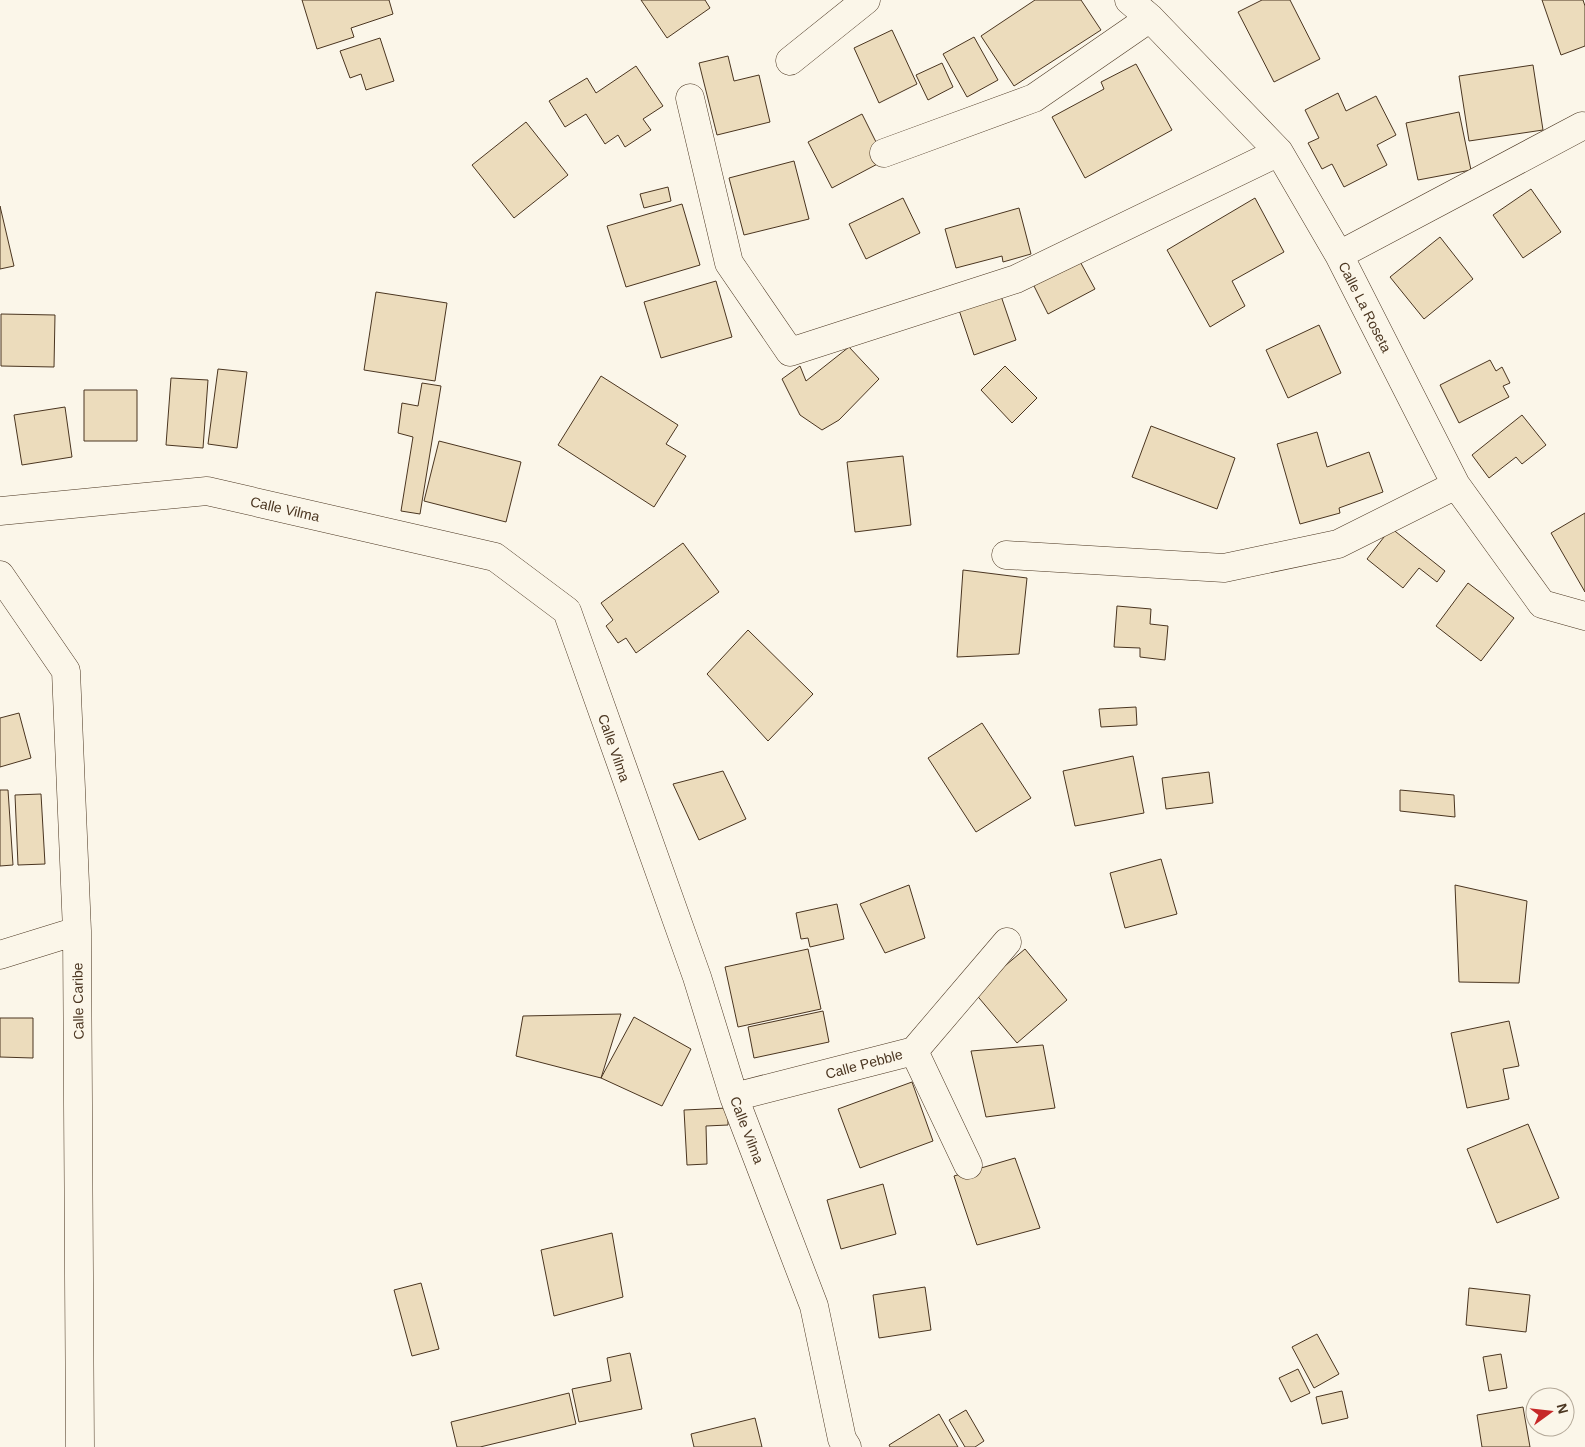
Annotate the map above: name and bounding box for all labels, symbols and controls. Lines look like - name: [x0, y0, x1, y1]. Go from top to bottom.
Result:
- street label: Calle La Roseta: [1335, 259, 1395, 355]
- street label: Calle Vilma: [249, 493, 321, 525]
- street label: Calle Vilma: [595, 712, 633, 784]
- street label: Calle Caribe: [69, 962, 87, 1040]
- street label: Calle Pebble: [824, 1046, 905, 1082]
- street label: Calle Vilma: [727, 1094, 767, 1166]
- north arrow: [1525, 1387, 1575, 1437]
- text: N: [1554, 1402, 1572, 1416]

